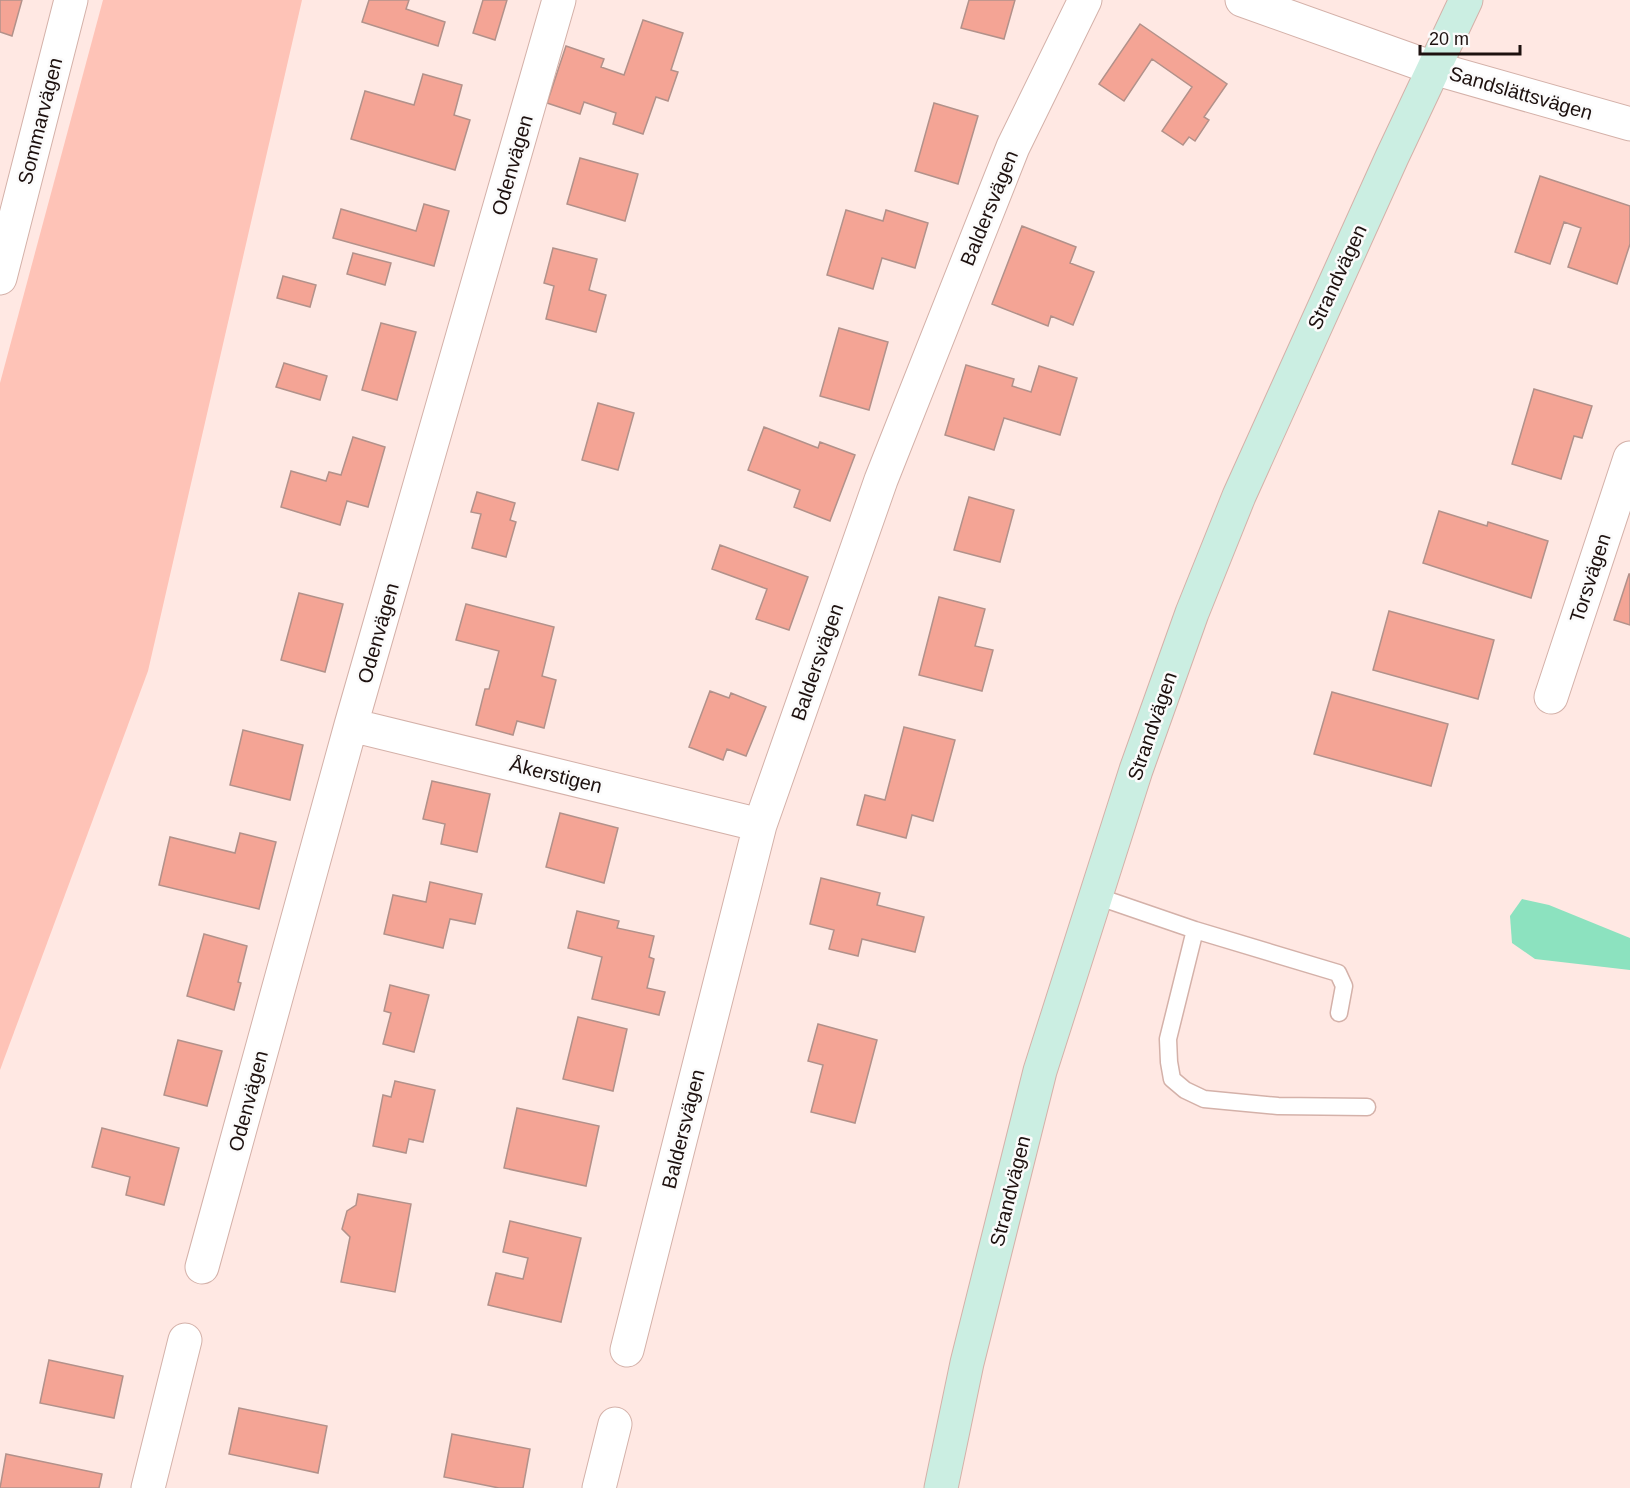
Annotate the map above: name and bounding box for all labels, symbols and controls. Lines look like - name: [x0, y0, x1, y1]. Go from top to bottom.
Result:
- scale bar: [1420, 18, 1520, 56]
- text: 20 m: [1429, 29, 1469, 49]
- street label: Sommarvägen: [14, 55, 66, 187]
- street label: Sandslättsvägen: [1447, 62, 1595, 124]
- street label: Odenvägen: [487, 112, 537, 218]
- street label: Baldersvägen: [956, 147, 1022, 269]
- street label: Strandvägen: [1303, 221, 1371, 333]
- street label: Torsvägen: [1565, 531, 1615, 625]
- street label: Odenvägen: [353, 580, 403, 686]
- street label: Baldersvägen: [787, 601, 847, 723]
- street label: Strandvägen: [1123, 669, 1181, 783]
- street label: Åkerstigen: [507, 753, 605, 797]
- street label: Odenvägen: [224, 1048, 272, 1154]
- street label: Baldersvägen: [658, 1067, 708, 1191]
- street label: Strandvägen: [986, 1133, 1034, 1249]

